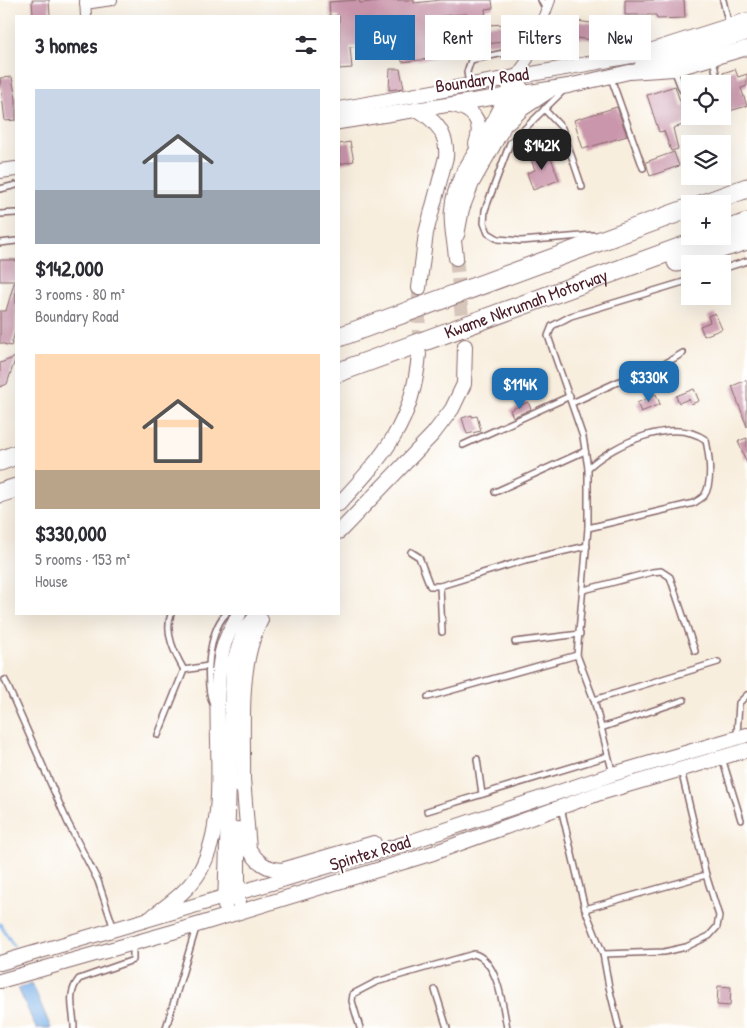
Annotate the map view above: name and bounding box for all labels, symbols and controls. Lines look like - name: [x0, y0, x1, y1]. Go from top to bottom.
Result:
- chip: Buy: [355, 15, 415, 60]
- chip: Rent: [425, 15, 491, 60]
- chip: Filters: [501, 15, 579, 60]
- chip: New: [589, 15, 651, 60]
- text: 3 homes: [35, 31, 97, 60]
- icon: filters: [292, 31, 320, 59]
- street label: Boundary Road: [434, 61, 530, 98]
- map controls: [681, 75, 731, 305]
- button: locate: [681, 75, 731, 125]
- icon: home: [133, 121, 223, 211]
- pin: $142K: [507, 128, 577, 171]
- text: $142K: [524, 134, 560, 156]
- button: layers: [681, 135, 731, 185]
- button: +: [681, 195, 731, 245]
- text: $142,000: [35, 254, 103, 283]
- button: −: [681, 255, 731, 305]
- street label: Kwame Nkrumah Motorway: [441, 262, 611, 345]
- text: 3 rooms · 80 m²: [35, 283, 125, 305]
- text: Boundary Road: [35, 305, 119, 327]
- pin: $330K: [614, 360, 684, 403]
- text: $330K: [630, 366, 668, 388]
- pin: $114K: [485, 368, 555, 410]
- text: $114K: [503, 373, 537, 395]
- icon: home: [133, 386, 223, 476]
- text: $330,000: [35, 519, 106, 548]
- text: 5 rooms · 153 m²: [35, 548, 130, 570]
- text: House: [35, 570, 68, 592]
- street label: Spintex Road: [326, 828, 413, 877]

